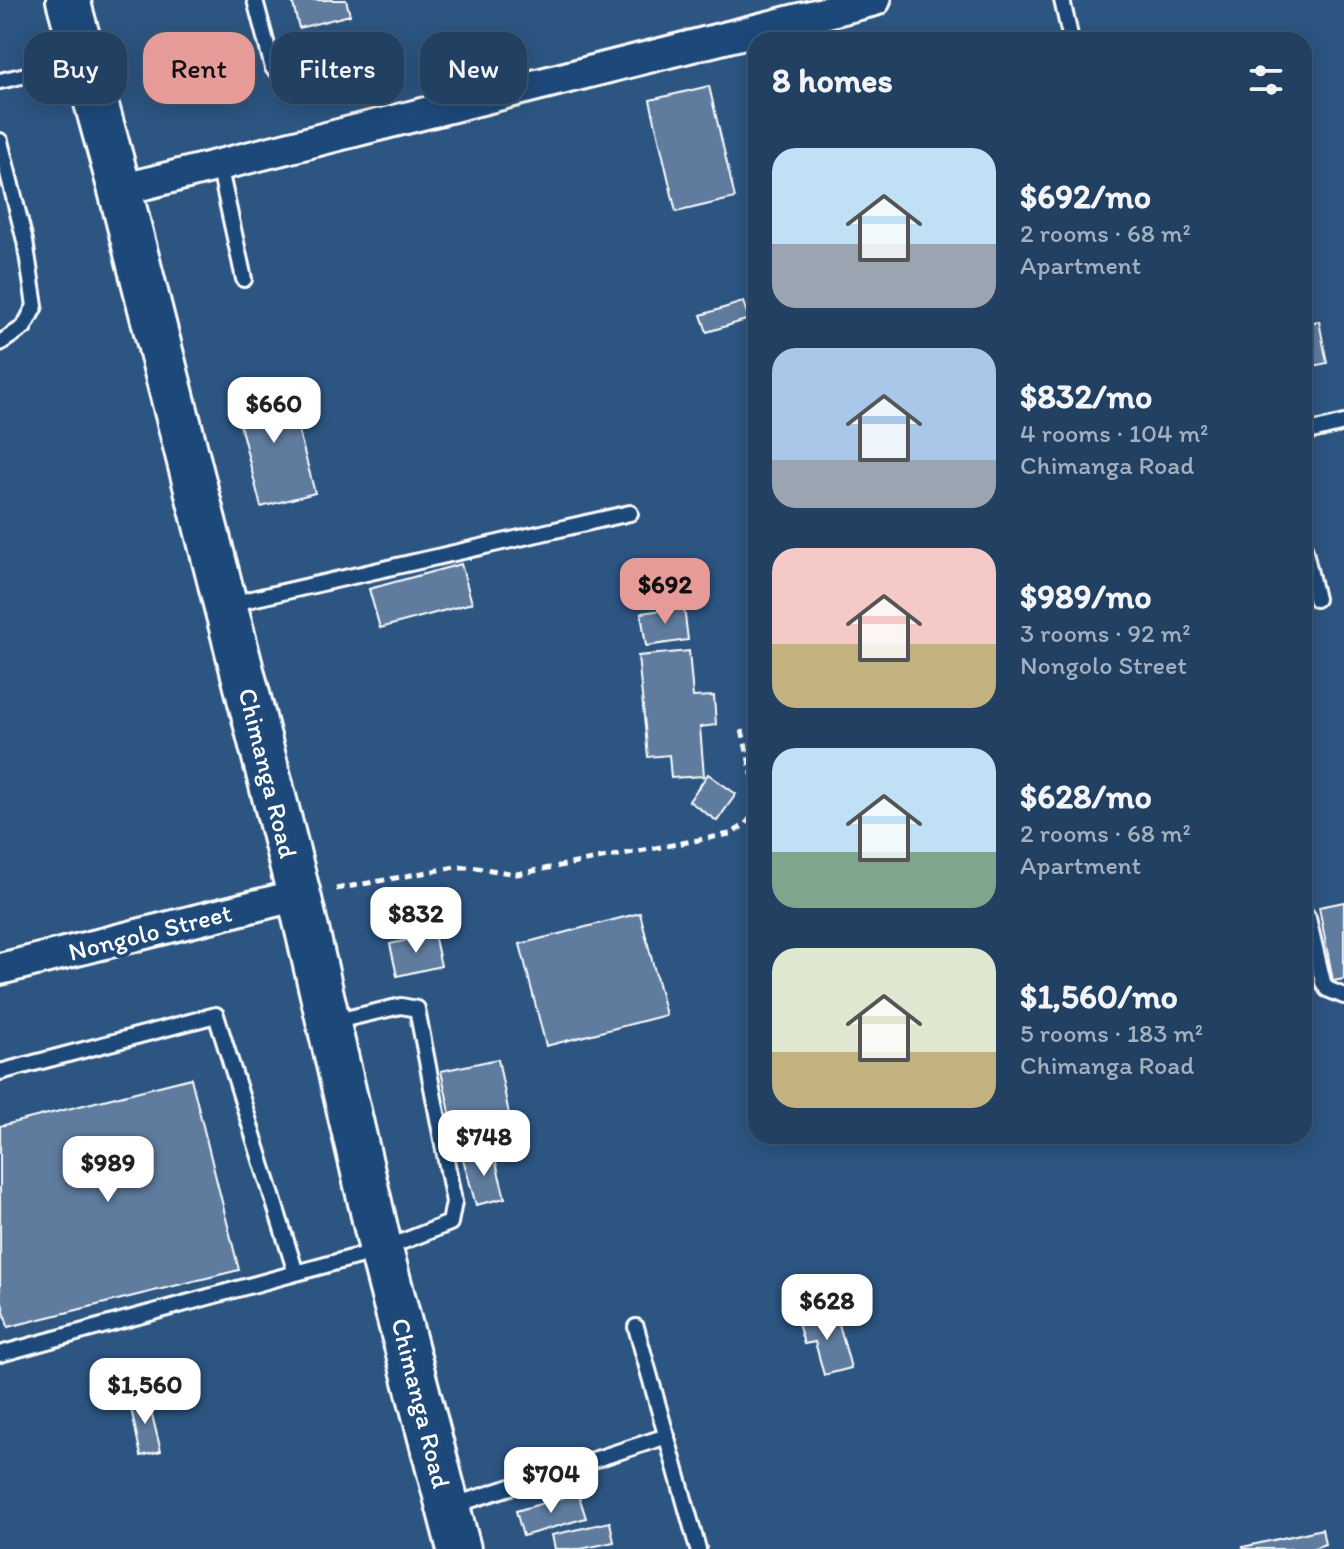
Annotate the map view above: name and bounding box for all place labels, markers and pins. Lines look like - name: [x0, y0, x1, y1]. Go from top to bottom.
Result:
- pin: $660: [227, 377, 321, 445]
- pin: $692: [618, 558, 712, 626]
- pin: $832: [369, 887, 463, 955]
- pin: $748: [437, 1110, 531, 1178]
- pin: $989: [61, 1136, 155, 1204]
- pin: $628: [780, 1274, 874, 1342]
- pin: $1,560: [80, 1358, 210, 1426]
- pin: $704: [504, 1447, 598, 1515]

